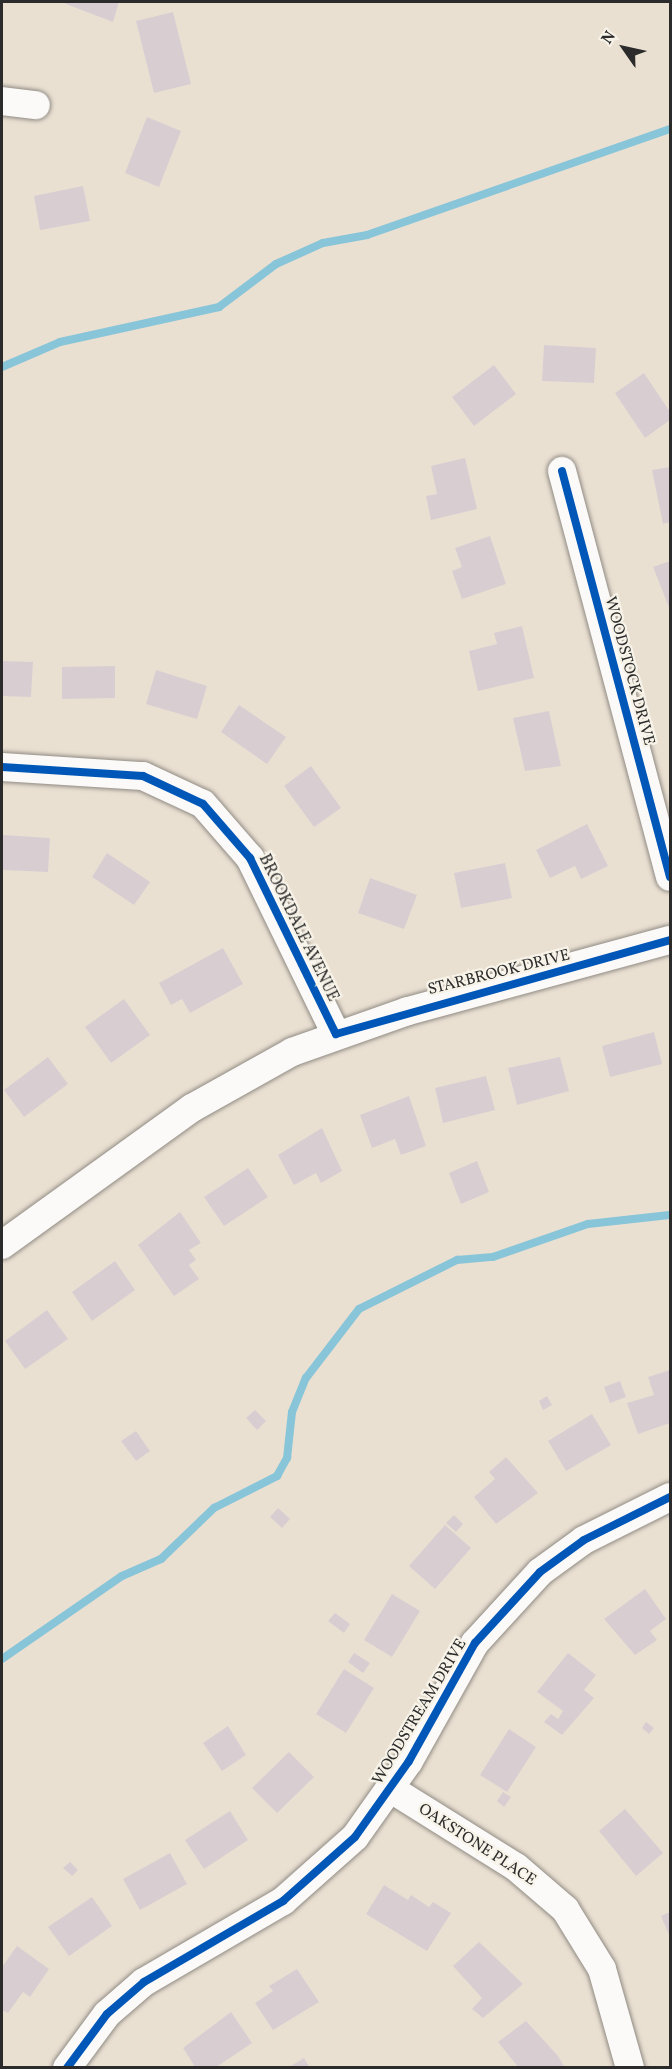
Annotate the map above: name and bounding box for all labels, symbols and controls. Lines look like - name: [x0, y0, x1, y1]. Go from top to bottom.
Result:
- north arrow: [594, 18, 654, 78]
- text: N: [597, 27, 621, 49]
- street label: WOODSTOCK DRIVE: [600, 594, 658, 748]
- street label: BROOKDALE AVENUE: [254, 851, 342, 1005]
- street label: STARBROOK DRIVE: [426, 946, 572, 1000]
- street label: WOODSTREAM DRIVE: [369, 1636, 471, 1788]
- street label: OAKSTONE PLACE: [415, 1800, 539, 1890]

